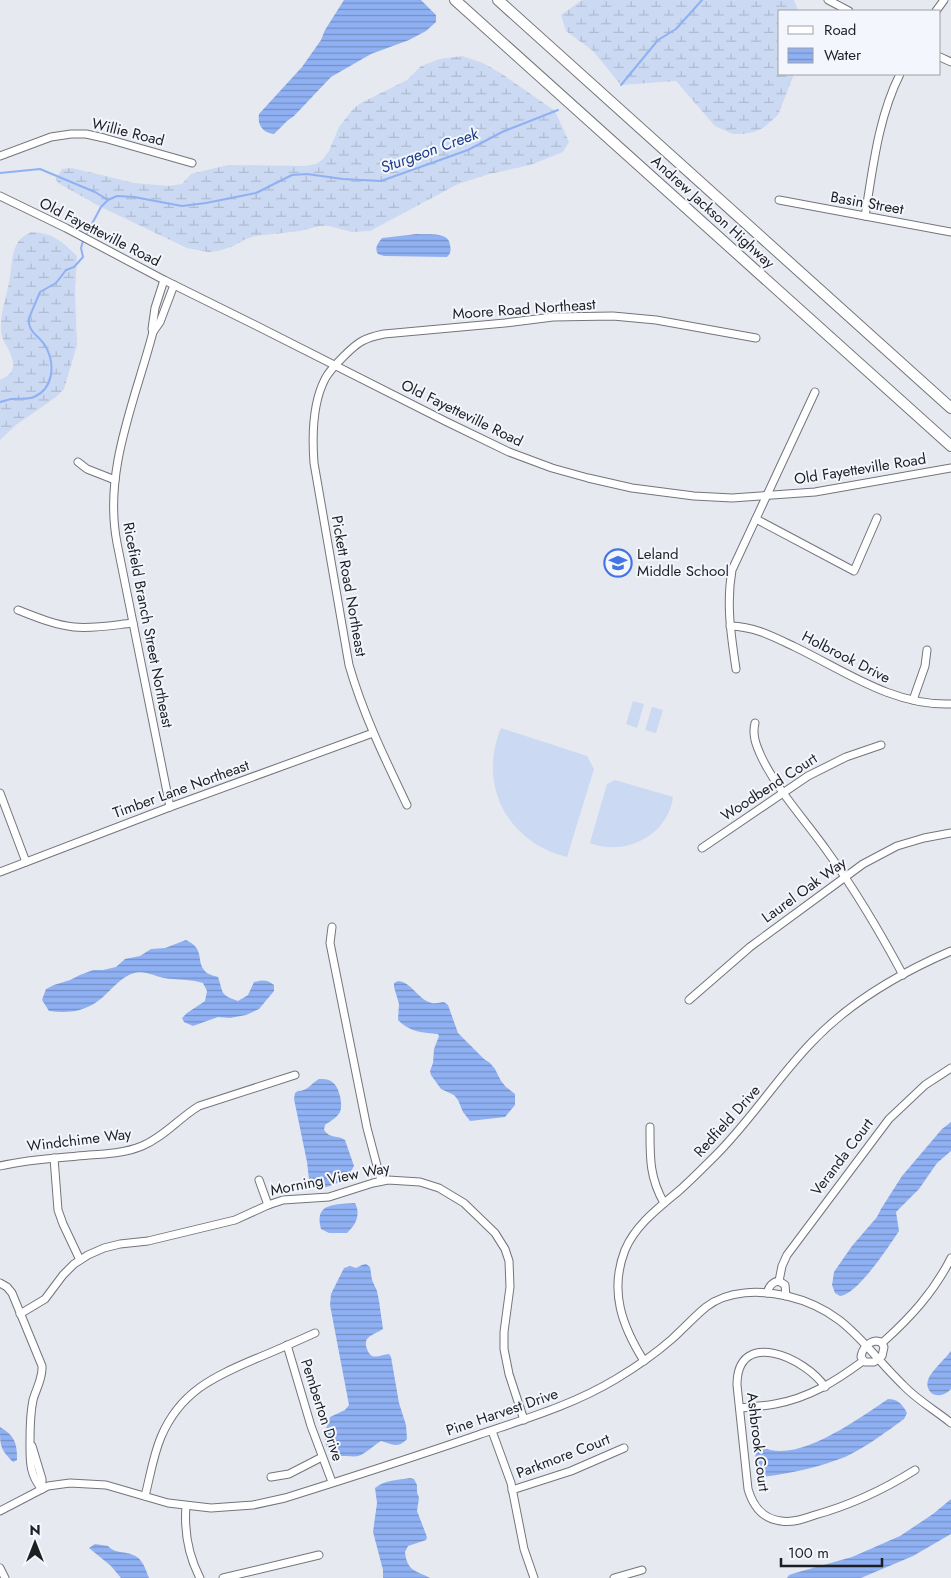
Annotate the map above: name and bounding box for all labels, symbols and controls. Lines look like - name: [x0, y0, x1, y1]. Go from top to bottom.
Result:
- legend: [778, 10, 941, 75]
- text: Road: [824, 19, 856, 41]
- text: Water: [824, 44, 862, 66]
- street label: Willie Road: [89, 112, 167, 152]
- water label: Sturgeon Creek: [377, 122, 482, 179]
- street label: Andrew Jackson Highway: [646, 150, 780, 274]
- street label: Basin Street: [829, 186, 906, 220]
- street label: Old Fayetteville Road: [36, 192, 164, 272]
- street label: Moore Road Northeast: [452, 293, 597, 325]
- street label: Old Fayetteville Road: [397, 374, 527, 452]
- street label: Old Fayetteville Road: [792, 448, 928, 490]
- street label: Pickett Road Northeast: [326, 514, 372, 659]
- street label: Ricefield Branch Street Northeast: [117, 520, 179, 730]
- place label: Leland Middle School: [637, 543, 729, 582]
- school or university icon: Leland Middle School: [603, 548, 633, 578]
- street label: Holbrook Drive: [798, 625, 894, 689]
- street label: Woodbend Court: [717, 747, 822, 826]
- street label: Timber Lane Northeast: [110, 754, 253, 824]
- street label: Laurel Oak Way: [757, 852, 851, 928]
- street label: Redfield Drive: [689, 1080, 766, 1162]
- street label: Veranda Court: [806, 1113, 879, 1200]
- street label: Windchime Way: [25, 1123, 133, 1157]
- street label: Morning View Way: [268, 1157, 392, 1201]
- street label: Pemberton Drive: [295, 1356, 349, 1464]
- street label: Pine Harvest Drive: [443, 1382, 561, 1442]
- street label: Ashbrook Court: [741, 1391, 775, 1493]
- street label: Parkmore Court: [513, 1428, 613, 1484]
- north arrow: [10, 1518, 60, 1568]
- text: N: [29, 1520, 41, 1540]
- scale bar: [781, 1536, 882, 1568]
- text: 100 m: [788, 1542, 829, 1564]

